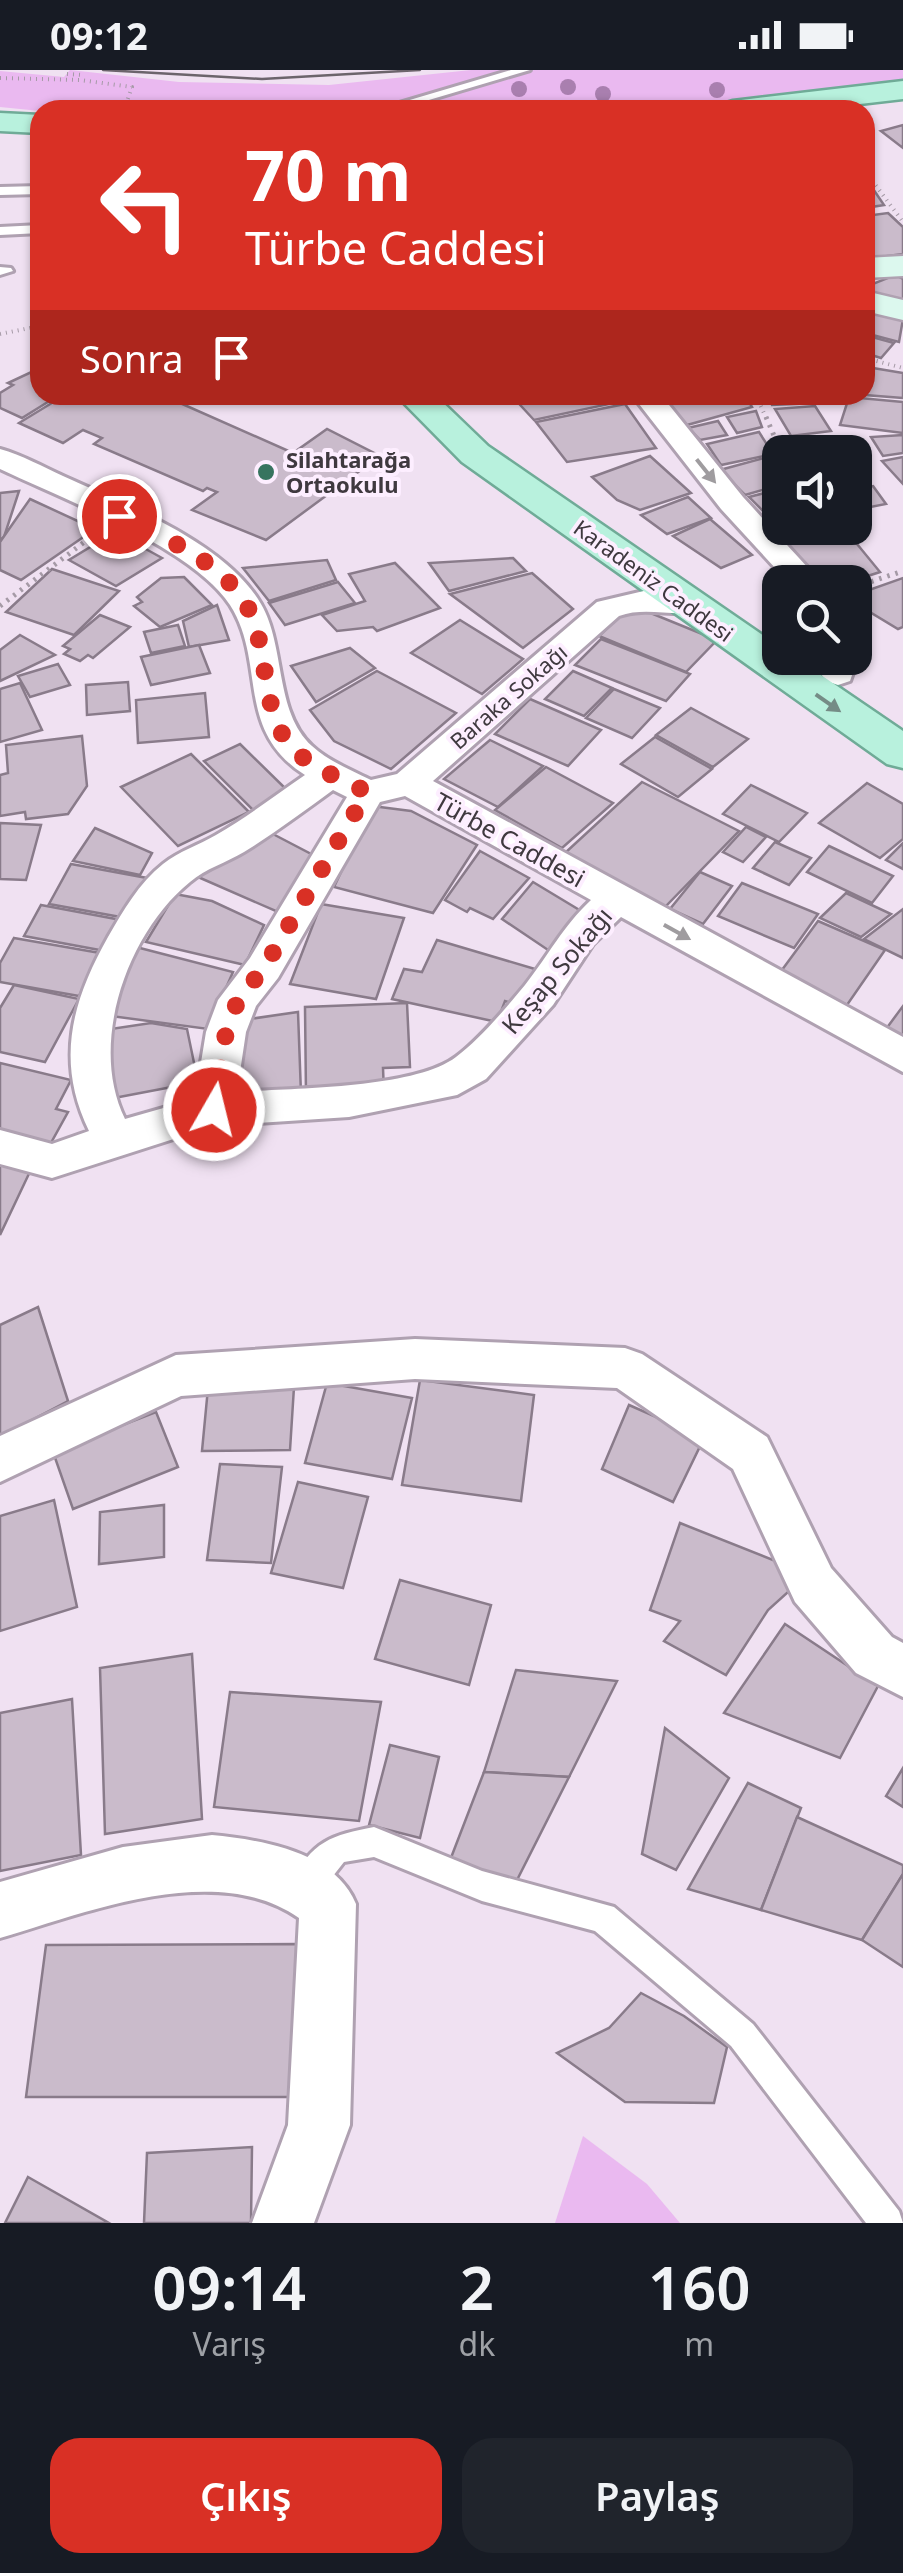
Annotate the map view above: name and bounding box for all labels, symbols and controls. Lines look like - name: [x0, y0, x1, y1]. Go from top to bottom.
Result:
- text: 09:12: [50, 9, 148, 61]
- text: 70 m: [245, 126, 412, 222]
- icon: left: [80, 140, 210, 270]
- text: Türbe Caddesi: [245, 217, 547, 278]
- icon: arrive: [204, 330, 259, 385]
- text: Sonra: [80, 332, 184, 384]
- map controls: [762, 435, 872, 675]
- button: sound: [762, 435, 872, 545]
- place label: Silahtarağa Ortaokulu: [286, 444, 411, 499]
- one-way arrow: [695, 459, 716, 484]
- marker: Silahtarağa Ortaokulu: [255, 461, 277, 483]
- pin: [77, 474, 162, 559]
- icon: arrive: [92, 489, 147, 544]
- street label: Karadeniz Caddesi: [568, 512, 740, 648]
- button: search: [762, 565, 872, 675]
- street label: Baraka Sokağı: [443, 637, 573, 755]
- one-way arrow: [815, 693, 842, 712]
- street label: Türbe Caddesi: [429, 784, 591, 894]
- street label: Keşap Sokağı: [493, 900, 619, 1040]
- one-way arrow: [663, 924, 692, 941]
- position arrow: [162, 1058, 266, 1162]
- text: 09:14: [152, 2246, 306, 2328]
- text: 2: [460, 2246, 494, 2328]
- text: 160: [648, 2246, 751, 2328]
- text: Varış: [193, 2322, 266, 2365]
- text: dk: [459, 2322, 495, 2365]
- text: m: [684, 2322, 714, 2365]
- button: Çıkış: [50, 2438, 442, 2553]
- button: Paylaş: [462, 2438, 853, 2553]

